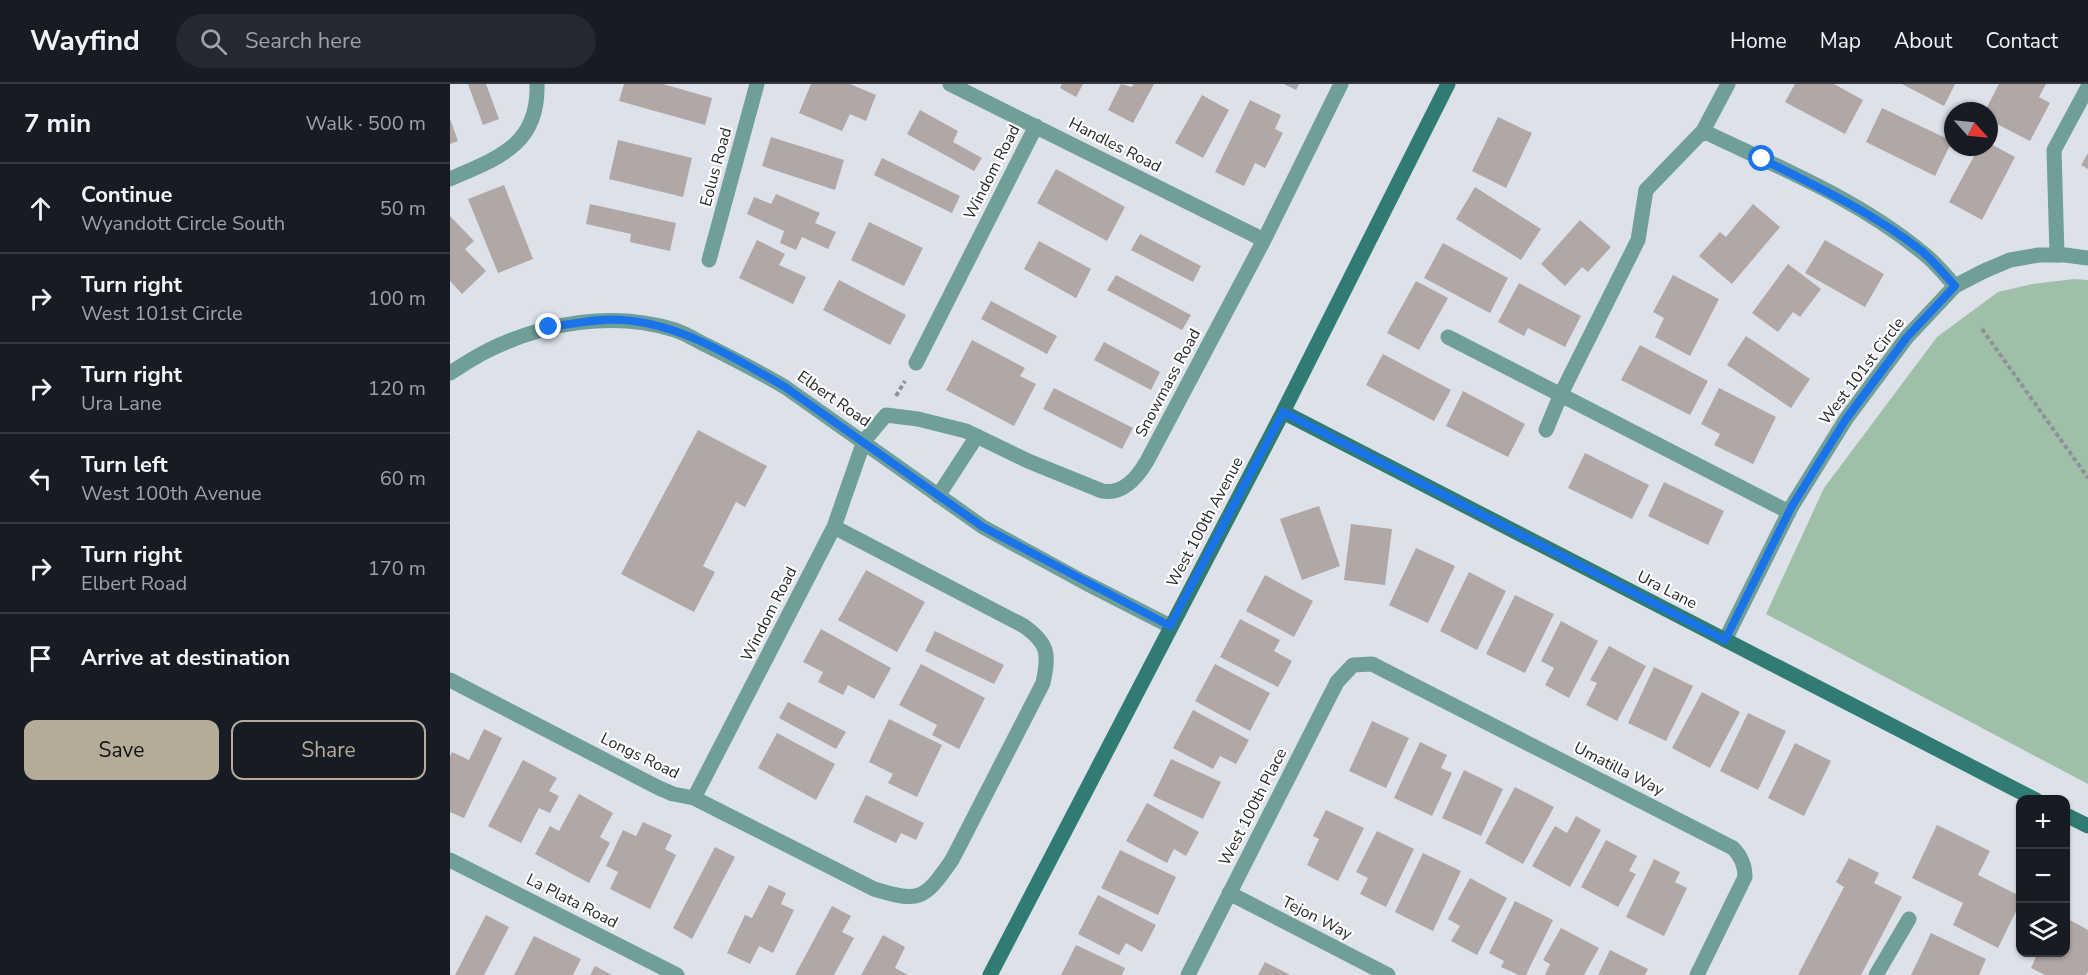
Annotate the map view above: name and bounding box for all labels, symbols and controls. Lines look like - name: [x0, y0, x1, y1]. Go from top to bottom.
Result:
- search box: [176, 14, 596, 68]
- text: Wayfind: [30, 22, 140, 60]
- icon: search: [197, 25, 230, 58]
- text: Search here: [245, 26, 362, 56]
- text: Home: [1730, 27, 1787, 55]
- text: Map: [1820, 27, 1861, 55]
- text: About: [1894, 27, 1952, 55]
- text: Contact: [1985, 27, 2058, 55]
- north arrow: [1944, 102, 1998, 156]
- text: 7 min: [24, 106, 91, 141]
- text: Walk · 500 m: [306, 110, 426, 137]
- street label: Handles Road: [1065, 112, 1165, 178]
- street label: Windom Road: [959, 121, 1025, 223]
- street label: Eolus Road: [695, 125, 737, 209]
- route start: [1748, 145, 1774, 171]
- text: Continue: [81, 180, 172, 210]
- icon: ahead: [24, 192, 57, 225]
- text: 50 m: [380, 195, 426, 222]
- text: Wyandott Circle South: [81, 210, 285, 237]
- text: Turn right: [81, 270, 182, 300]
- icon: right: [24, 282, 57, 315]
- text: 100 m: [368, 285, 426, 312]
- text: West 101st Circle: [81, 300, 243, 327]
- route end: [535, 313, 561, 339]
- street label: West 101st Circle: [1814, 313, 1910, 429]
- street label: Snowmass Road: [1130, 325, 1206, 441]
- text: Turn right: [81, 360, 182, 390]
- street label: Elbert Road: [793, 366, 875, 432]
- icon: right: [24, 372, 57, 405]
- text: 120 m: [368, 375, 426, 402]
- text: Ura Lane: [81, 390, 162, 417]
- text: Turn left: [81, 450, 168, 480]
- street label: West 100th Avenue: [1161, 453, 1249, 591]
- icon: left: [24, 462, 57, 495]
- text: 60 m: [380, 465, 426, 492]
- text: West 100th Avenue: [81, 480, 262, 507]
- text: Turn right: [81, 540, 182, 570]
- icon: right: [24, 552, 57, 585]
- text: 170 m: [368, 555, 426, 582]
- street label: Windom Road: [736, 563, 802, 665]
- street label: Ura Lane: [1633, 566, 1701, 614]
- text: Elbert Road: [81, 570, 187, 597]
- icon: arrive: [24, 642, 57, 675]
- text: Arrive at destination: [81, 643, 290, 673]
- button: Save: [24, 720, 219, 780]
- button: Share: [231, 720, 426, 780]
- street label: Longs Road: [597, 727, 683, 785]
- street label: Umatilla Way: [1570, 737, 1669, 802]
- street label: West 100th Place: [1214, 744, 1292, 870]
- map controls: [2016, 795, 2070, 957]
- button: +: [2016, 795, 2070, 849]
- button: −: [2016, 849, 2070, 903]
- street label: La Plata Road: [522, 868, 622, 934]
- street label: Tejon Way: [1278, 891, 1357, 945]
- button: layers: [2016, 903, 2070, 957]

